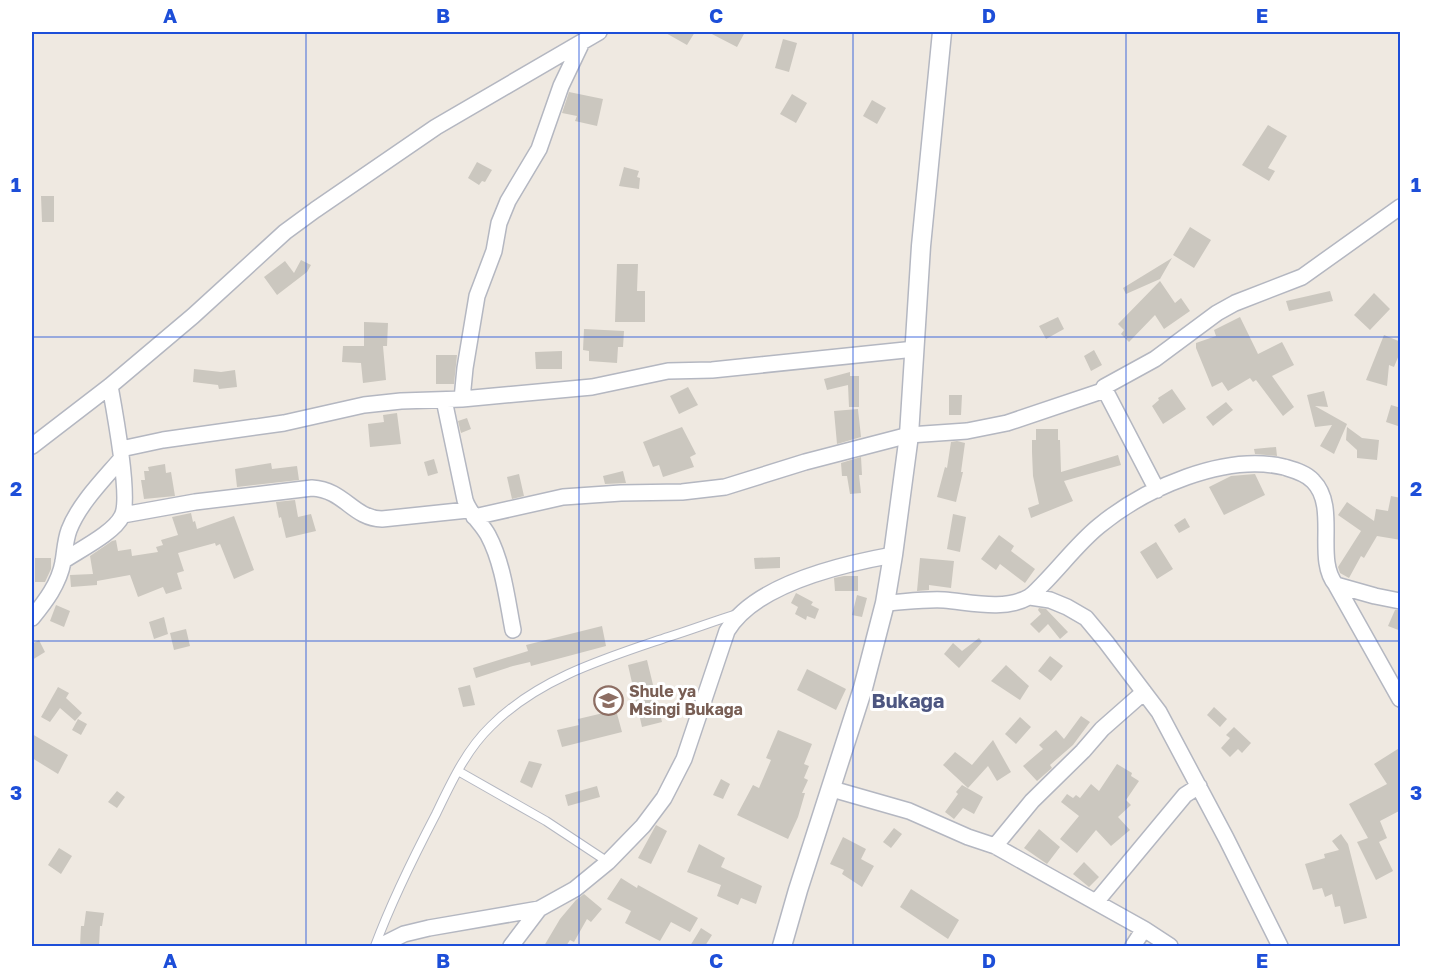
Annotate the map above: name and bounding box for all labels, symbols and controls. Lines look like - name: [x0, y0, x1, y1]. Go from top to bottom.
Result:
- text: A: [163, 3, 177, 27]
- text: B: [436, 3, 450, 27]
- text: C: [709, 3, 723, 27]
- text: D: [982, 3, 996, 27]
- text: E: [1256, 3, 1268, 27]
- text: 1: [11, 172, 21, 196]
- text: 1: [1411, 172, 1421, 196]
- text: 2: [10, 476, 22, 500]
- text: 2: [1410, 476, 1422, 500]
- place label: Shule ya Msingi Bukaga: [629, 681, 743, 719]
- school or university icon: Shule ya Msingi Bukaga: [592, 684, 624, 716]
- district label: Bukaga: [872, 688, 944, 712]
- text: 3: [10, 780, 22, 804]
- text: 3: [1410, 780, 1422, 804]
- text: A: [163, 948, 177, 972]
- text: B: [436, 948, 450, 972]
- text: C: [709, 948, 723, 972]
- text: D: [982, 948, 996, 972]
- text: E: [1256, 948, 1268, 972]

